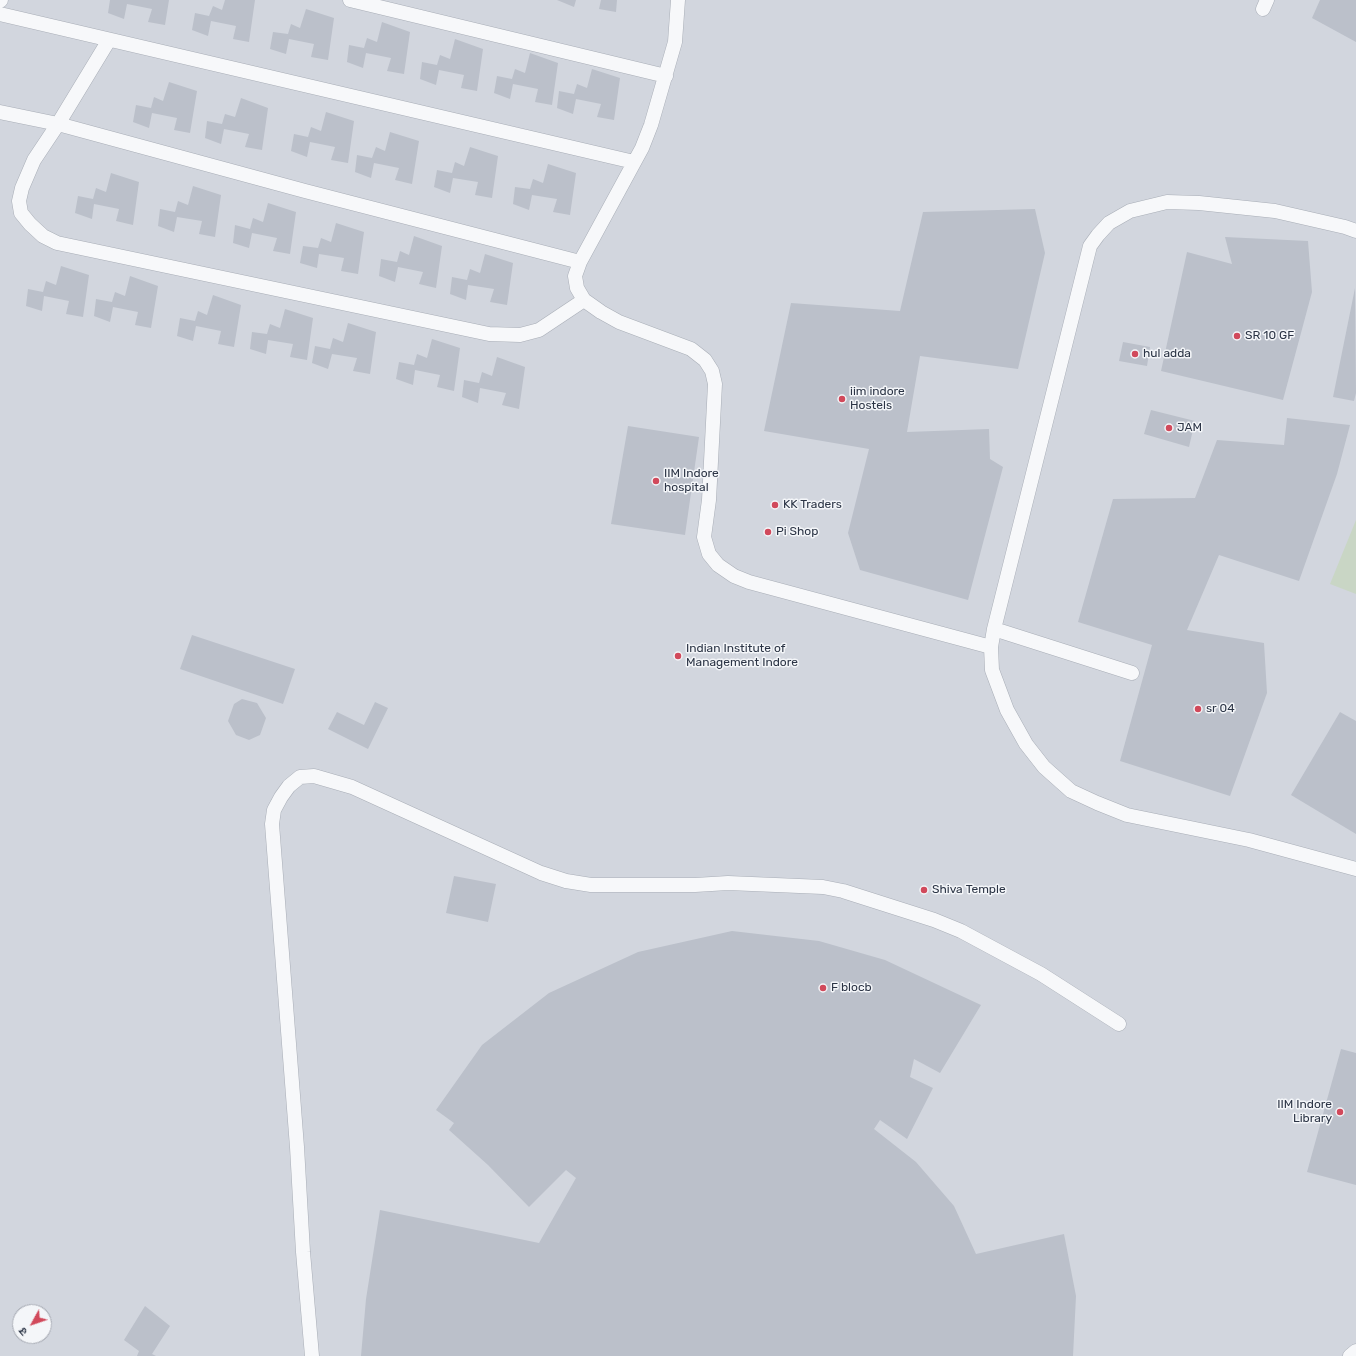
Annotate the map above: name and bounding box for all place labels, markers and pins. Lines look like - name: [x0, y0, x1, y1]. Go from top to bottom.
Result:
- place label: SR 10 GF: [1245, 329, 1294, 343]
- marker: SR 10 GF: [1232, 331, 1242, 341]
- place label: hul adda: [1143, 347, 1191, 361]
- marker: hul adda: [1130, 349, 1140, 359]
- place label: iim indore Hostels: [850, 385, 905, 413]
- marker: iim indore Hostels: [837, 394, 847, 404]
- place label: JAM: [1177, 421, 1202, 435]
- marker: JAM: [1164, 423, 1174, 433]
- place label: IIM Indore hospital: [664, 467, 719, 495]
- marker: IIM Indore hospital: [651, 476, 661, 486]
- place label: KK Traders: [783, 498, 842, 512]
- marker: KK Traders: [770, 500, 780, 510]
- place label: Pi Shop: [776, 525, 818, 539]
- marker: Pi Shop: [763, 527, 773, 537]
- place label: Indian Institute of Management Indore: [686, 642, 798, 670]
- marker: Indian Institute of Management Indore: [673, 651, 683, 661]
- place label: sr 04: [1206, 702, 1235, 716]
- marker: sr 04: [1193, 704, 1203, 714]
- place label: Shiva Temple: [932, 883, 1006, 897]
- marker: Shiva Temple: [919, 885, 929, 895]
- place label: F blocb: [831, 981, 872, 995]
- marker: F blocb: [818, 983, 828, 993]
- place label: IIM Indore Library: [1277, 1098, 1332, 1126]
- marker: IIM Indore Library: [1335, 1107, 1345, 1117]

